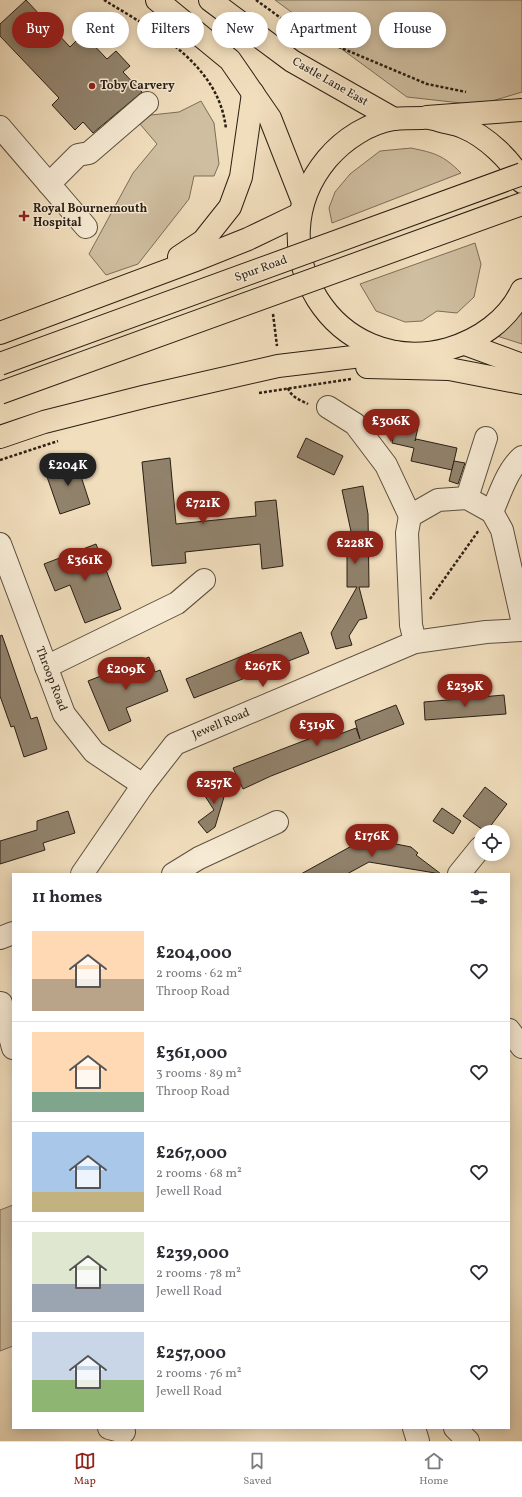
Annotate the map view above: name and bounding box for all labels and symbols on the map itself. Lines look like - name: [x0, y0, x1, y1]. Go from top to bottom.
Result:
- street label: Castle Lane East: [289, 54, 371, 110]
- place label: Toby Carvery: [100, 78, 175, 94]
- marker: Toby Carvery: [87, 81, 97, 91]
- place label: Royal Bournemouth Hospital: [33, 201, 147, 231]
- marker: Royal Bournemouth Hospital: [18, 210, 30, 222]
- street label: Spur Road: [233, 252, 290, 286]
- pin: £306K: [363, 409, 419, 443]
- pin: £204K: [40, 453, 96, 487]
- pin: £721K: [175, 491, 231, 525]
- pin: £228K: [327, 531, 383, 565]
- pin: £361K: [57, 548, 113, 582]
- street label: Throop Road: [31, 644, 71, 714]
- pin: £267K: [235, 654, 291, 688]
- pin: £209K: [98, 657, 154, 691]
- pin: £239K: [437, 674, 493, 708]
- street label: Jewell Road: [190, 705, 252, 743]
- pin: £319K: [289, 713, 345, 747]
- pin: £257K: [186, 771, 242, 805]
- pin: £176K: [344, 824, 400, 858]

